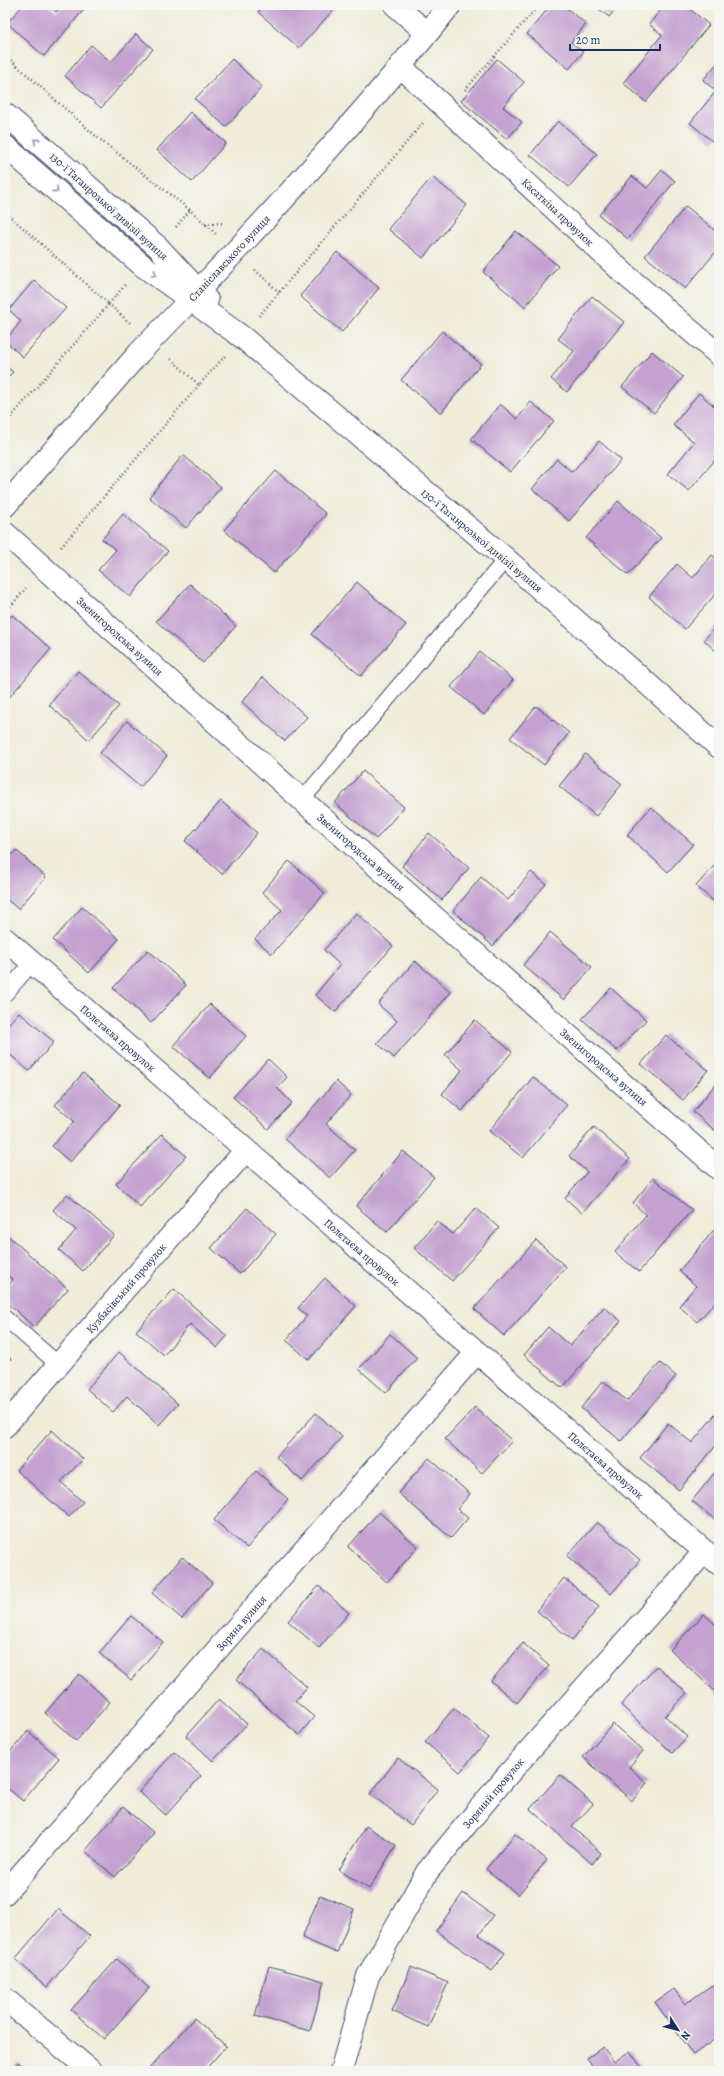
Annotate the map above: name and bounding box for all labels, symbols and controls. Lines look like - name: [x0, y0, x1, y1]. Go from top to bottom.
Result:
- scale bar: [570, 26, 660, 52]
- text: 20 m: [576, 32, 600, 48]
- one-way arrow: [33, 139, 41, 146]
- street label: 130-ї Таганрозької дивізії вулиця: [46, 149, 171, 264]
- street label: Касаткіна провулок: [518, 175, 597, 250]
- one-way arrow: [51, 185, 58, 192]
- street label: Станіславського вулиця: [185, 212, 274, 305]
- one-way arrow: [150, 269, 157, 276]
- street label: 130-ї Таганрозької дивізії вулиця: [418, 485, 546, 596]
- street label: Звенигородська вулиця: [73, 593, 166, 679]
- street label: Звенигородська вулиця: [314, 810, 408, 895]
- street label: Полєтаєва провулок: [77, 1001, 159, 1076]
- street label: Звенигородська вулиця: [557, 1025, 651, 1110]
- street label: Полєтаєва провулок: [321, 1215, 403, 1290]
- street label: Кузбасівський провулок: [83, 1240, 170, 1337]
- street label: Полєтаєва провулок: [565, 1428, 647, 1503]
- street label: Зоряна вулиця: [213, 1592, 270, 1654]
- street label: Зоряний провулок: [459, 1755, 528, 1832]
- north arrow: [658, 2010, 698, 2050]
- text: N: [677, 2028, 694, 2043]

